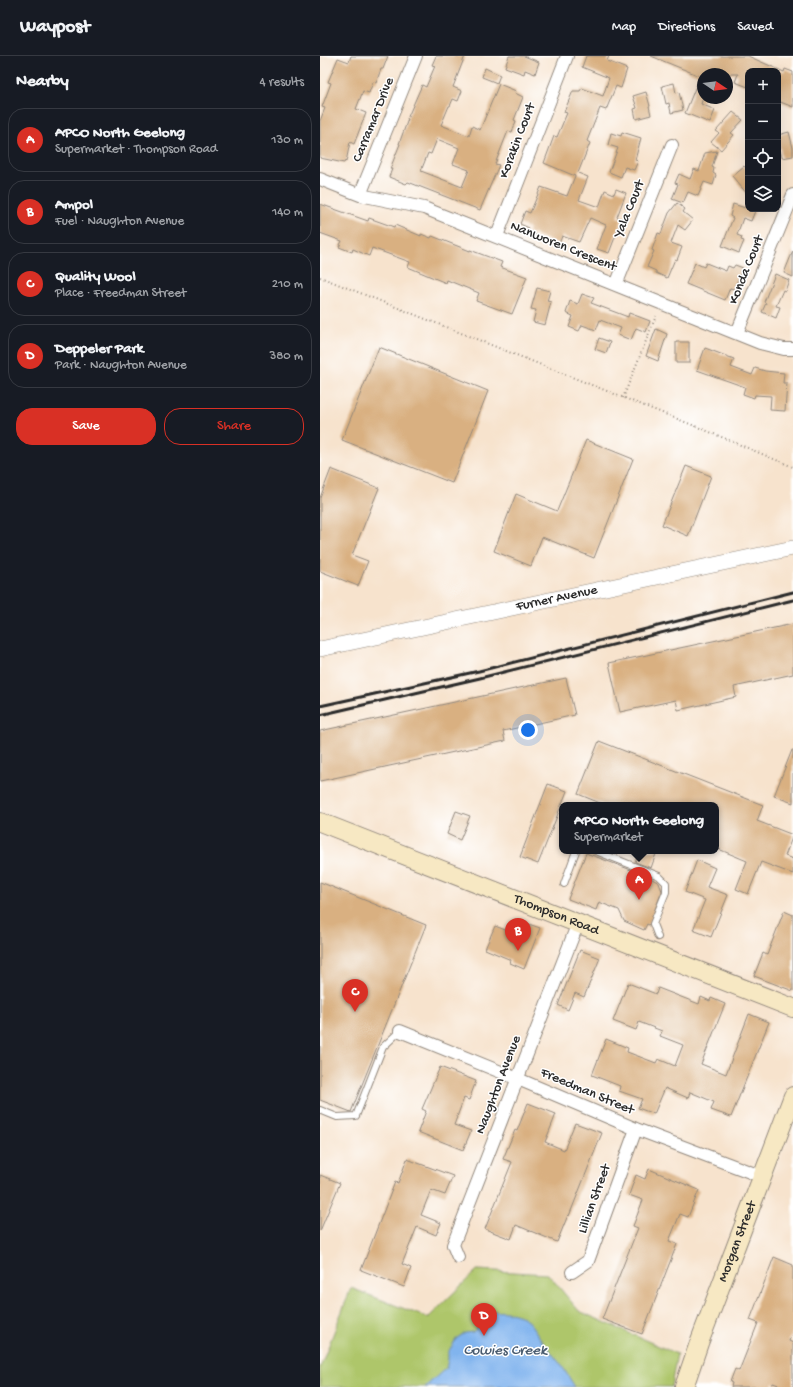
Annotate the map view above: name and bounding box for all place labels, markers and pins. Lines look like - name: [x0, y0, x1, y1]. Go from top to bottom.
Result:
- pin: A: [626, 867, 652, 900]
- pin: B: [505, 918, 531, 951]
- pin: C: [342, 979, 368, 1012]
- pin: D: [471, 1303, 497, 1336]

